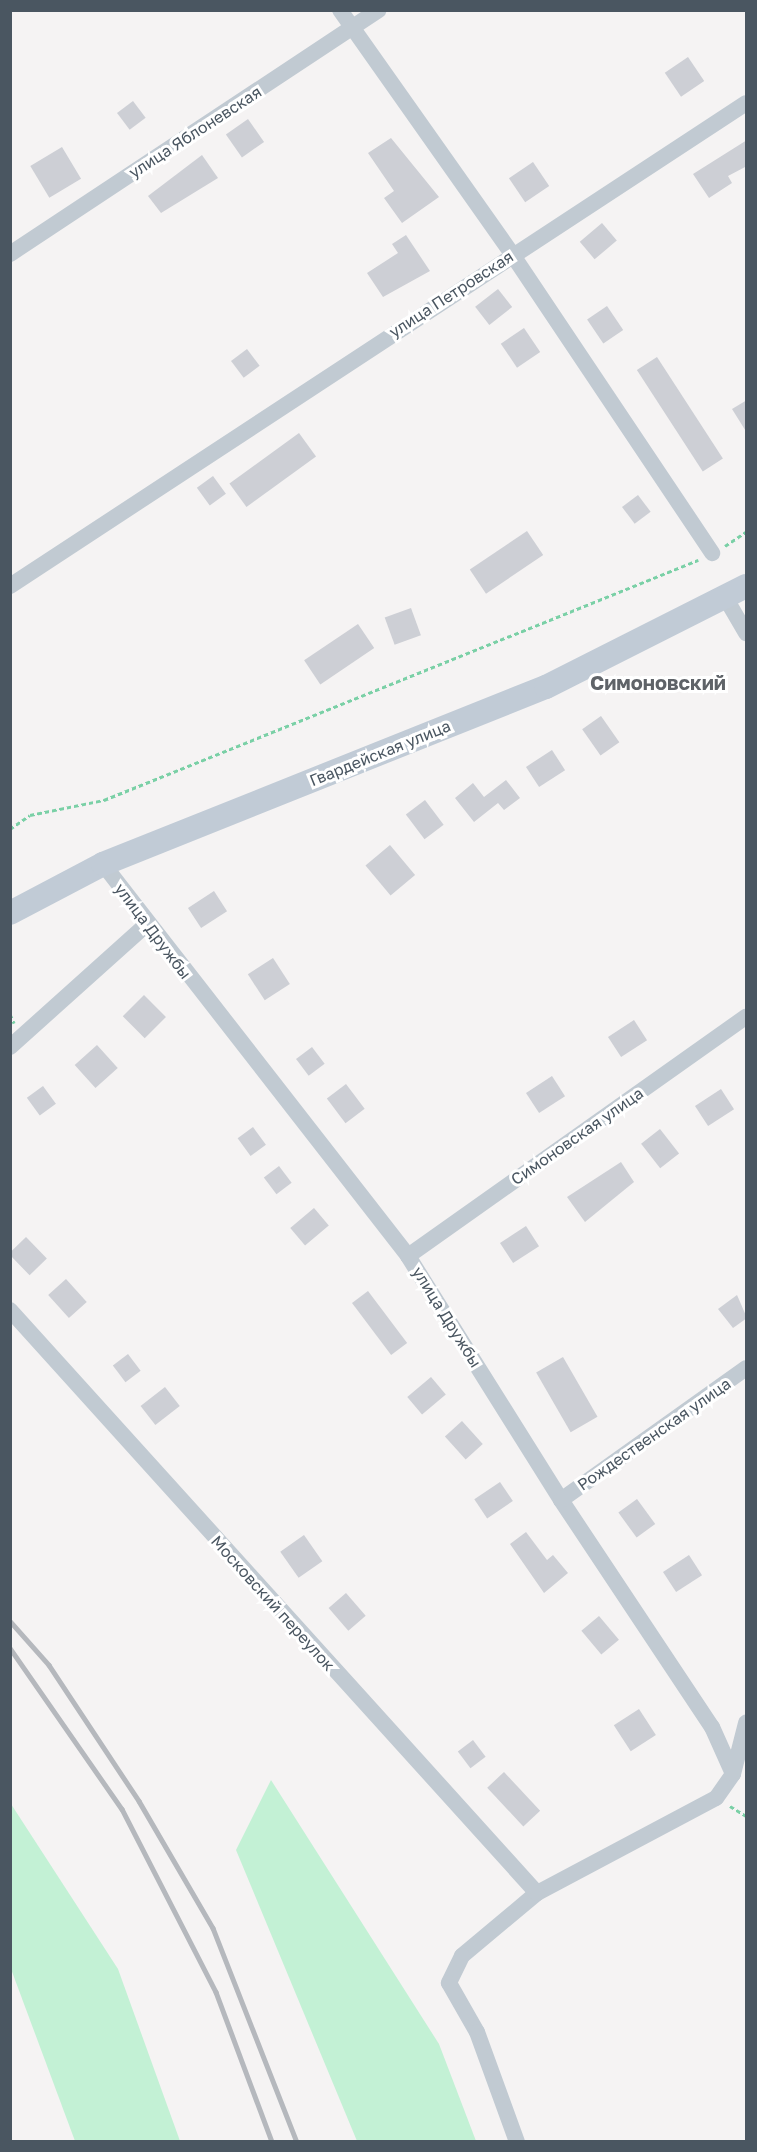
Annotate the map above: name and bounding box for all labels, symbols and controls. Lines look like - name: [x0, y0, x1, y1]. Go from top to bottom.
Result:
- street label: улица Яблоневская: [125, 82, 265, 182]
- street label: улица Петровская: [385, 247, 517, 341]
- district label: Симоновский: [590, 670, 726, 694]
- street label: Гвардейская улица: [307, 716, 453, 790]
- street label: улица Дружбы: [111, 879, 195, 983]
- street label: Симоновская улица: [507, 1083, 647, 1189]
- street label: улица Дружбы: [408, 1263, 486, 1371]
- street label: Рождественская улица: [574, 1374, 734, 1494]
- street label: Московский переулок: [207, 1531, 339, 1675]

